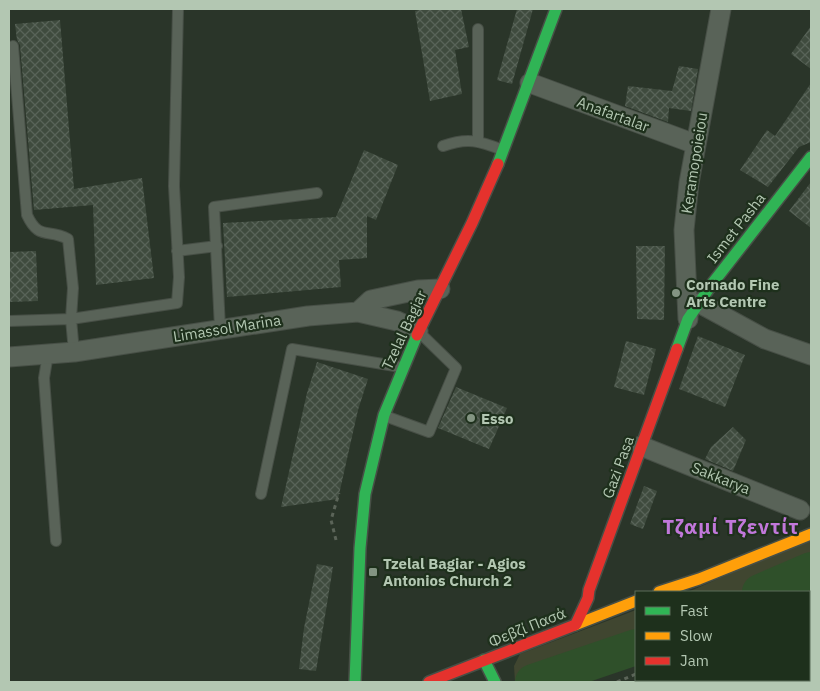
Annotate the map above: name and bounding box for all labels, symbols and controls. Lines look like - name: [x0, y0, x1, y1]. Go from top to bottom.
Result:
- street label: Anafartalar: [574, 92, 652, 136]
- street label: Keramopoieiou: [677, 111, 711, 215]
- street label: Ismet Pasha: [703, 189, 769, 267]
- place label: Cornado Fine Arts Centre: [686, 275, 779, 311]
- street label: Tzelal Bagiar: [377, 287, 431, 373]
- marker: Cornado Fine Arts Centre: [670, 287, 682, 299]
- street label: Limassol Marina: [172, 310, 282, 346]
- place label: Esso: [481, 409, 514, 428]
- marker: Esso: [465, 412, 477, 424]
- street label: Gazi Pasa: [598, 433, 638, 501]
- street label: Sakkarya: [689, 458, 753, 498]
- district label: Τζαμί Τζεντίτ: [662, 513, 800, 540]
- place label: Tzelal Bagiar - Agios Antonios Church 2: [383, 554, 526, 590]
- marker: Tzelal Bagiar - Agios Antonios Church 2: [367, 566, 379, 578]
- legend: [635, 591, 810, 681]
- text: Fast: [680, 601, 708, 620]
- street label: Φεβζί Πασά: [486, 603, 569, 651]
- text: Slow: [680, 626, 713, 645]
- text: Jam: [680, 651, 709, 670]

